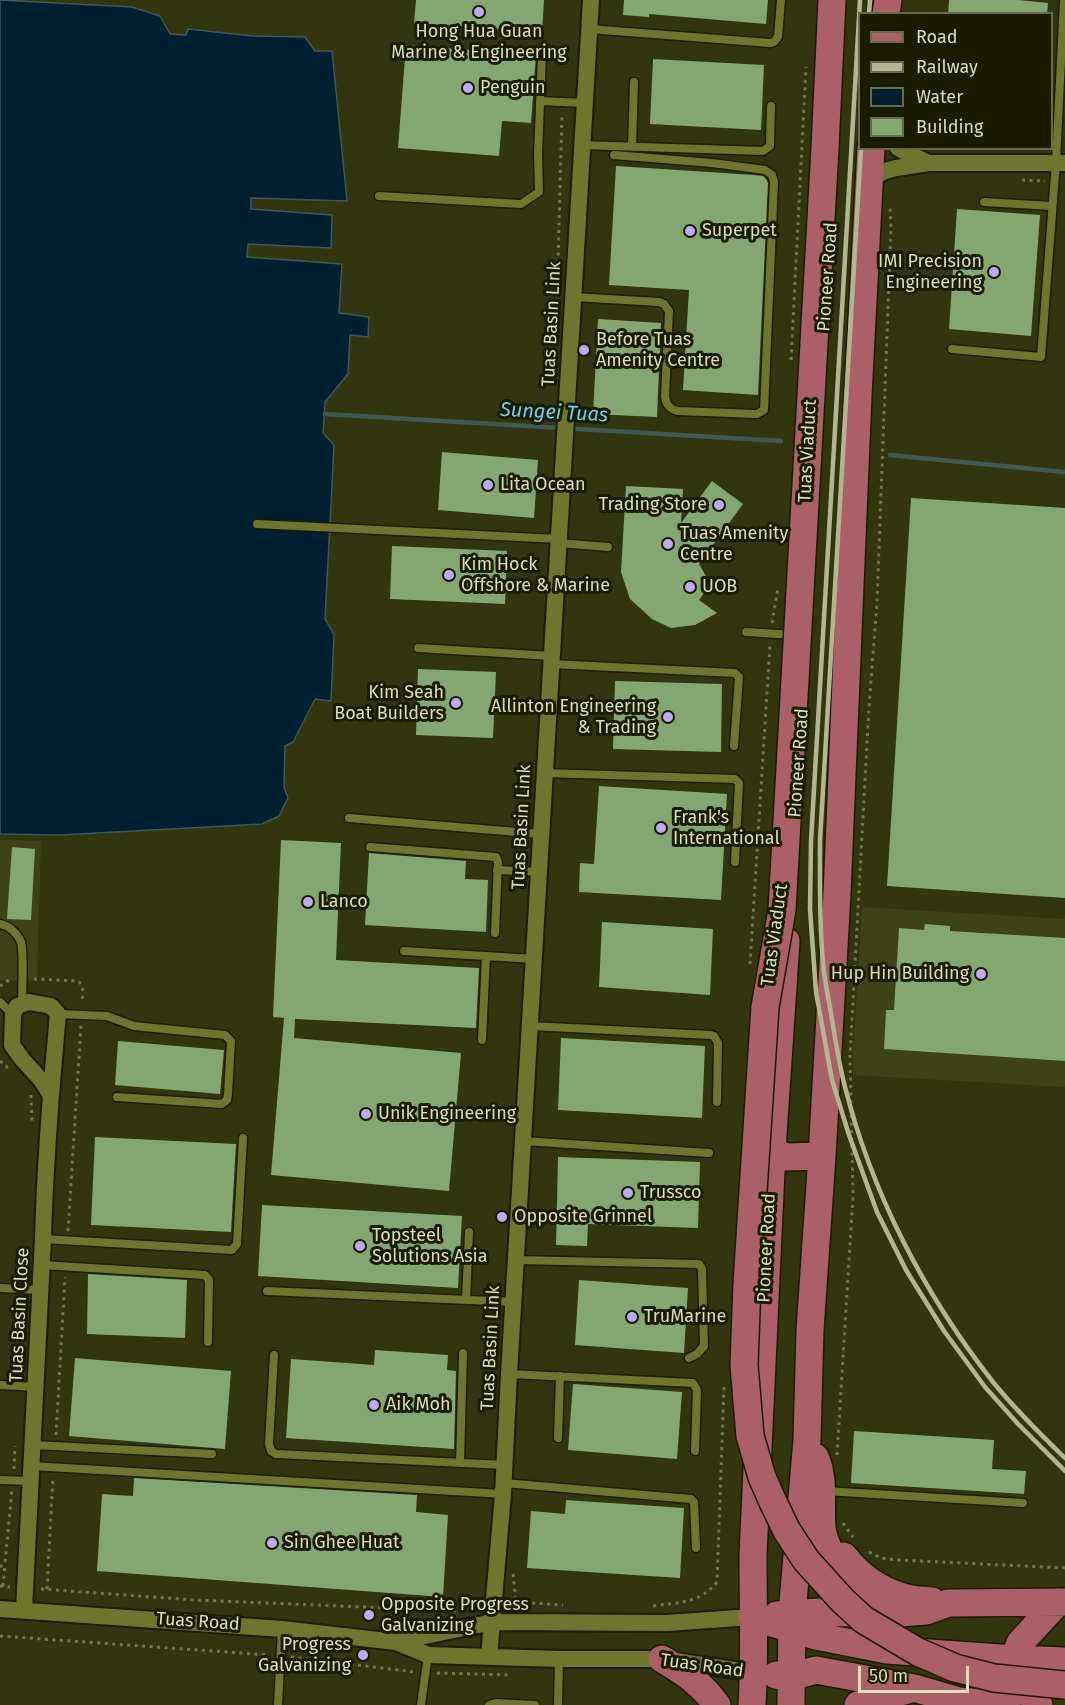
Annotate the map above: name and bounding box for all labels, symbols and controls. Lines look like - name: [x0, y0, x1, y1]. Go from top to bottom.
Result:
- marker: Hong Hua Guan Marine & Engineering: [472, 5, 486, 19]
- legend: [858, 12, 1053, 150]
- place label: Hong Hua Guan Marine & Engineering: [391, 21, 567, 63]
- text: Road: [916, 26, 958, 48]
- text: Railway: [916, 56, 978, 78]
- place label: Penguin: [480, 77, 546, 99]
- marker: Penguin: [461, 81, 475, 95]
- text: Water: [916, 86, 963, 108]
- text: Building: [916, 116, 983, 138]
- place label: Superpet: [702, 220, 777, 242]
- street label: Pioneer Road: [813, 222, 843, 332]
- marker: Superpet: [683, 224, 697, 238]
- place label: IMI Precision Engineering: [878, 251, 982, 294]
- street label: Tuas Basin Link: [538, 261, 566, 387]
- marker: IMI Precision Engineering: [987, 265, 1001, 279]
- place label: Before Tuas Amenity Centre: [596, 329, 720, 372]
- marker: Before Tuas Amenity Centre: [577, 343, 591, 357]
- water label: Sungei Tuas: [499, 398, 609, 428]
- street label: Tuas Viaduct: [795, 399, 821, 503]
- place label: Lita Ocean: [500, 474, 586, 496]
- marker: Lita Ocean: [481, 478, 495, 492]
- place label: Trading Store: [599, 494, 707, 516]
- marker: Trading Store: [712, 498, 726, 512]
- place label: Tuas Amenity Centre: [680, 523, 788, 566]
- marker: Tuas Amenity Centre: [661, 537, 675, 551]
- place label: Kim Hock Offshore & Marine: [461, 554, 610, 596]
- marker: Kim Hock Offshore & Marine: [442, 568, 456, 582]
- place label: UOB: [702, 576, 737, 598]
- marker: UOB: [683, 580, 697, 594]
- place label: Kim Seah Boat Builders: [334, 682, 444, 724]
- marker: Kim Seah Boat Builders: [449, 696, 463, 710]
- place label: Allinton Engineering & Trading: [491, 696, 656, 738]
- street label: Pioneer Road: [784, 708, 814, 818]
- marker: Allinton Engineering & Trading: [661, 710, 675, 724]
- street label: Tuas Basin Link: [508, 764, 536, 890]
- place label: Frank's International: [673, 807, 780, 850]
- marker: Frank's International: [654, 821, 668, 835]
- street label: Tuas Viaduct: [757, 882, 793, 988]
- place label: Lanco: [320, 891, 368, 913]
- marker: Lanco: [301, 895, 315, 909]
- place label: Hup Hin Building: [831, 963, 969, 985]
- marker: Hup Hin Building: [974, 967, 988, 981]
- place label: Unik Engineering: [378, 1103, 516, 1125]
- marker: Unik Engineering: [359, 1107, 373, 1121]
- place label: Trussco: [640, 1182, 702, 1204]
- marker: Trussco: [621, 1186, 635, 1200]
- street label: Pioneer Road: [753, 1193, 781, 1303]
- place label: Opposite Grinnel: [514, 1206, 652, 1228]
- marker: Opposite Grinnel: [495, 1210, 509, 1224]
- place label: Topsteel Solutions Asia: [372, 1225, 487, 1268]
- marker: Topsteel Solutions Asia: [353, 1239, 367, 1253]
- street label: Tuas Basin Close: [6, 1247, 34, 1383]
- street label: Tuas Basin Link: [477, 1285, 505, 1411]
- place label: TruMarine: [644, 1306, 726, 1328]
- marker: TruMarine: [625, 1310, 639, 1324]
- place label: Aik Moh: [386, 1394, 450, 1416]
- marker: Aik Moh: [367, 1398, 381, 1412]
- place label: Sin Ghee Huat: [284, 1532, 400, 1554]
- marker: Sin Ghee Huat: [265, 1536, 279, 1550]
- place label: Opposite Progress Galvanizing: [381, 1594, 529, 1636]
- street label: Tuas Road: [156, 1608, 240, 1636]
- marker: Opposite Progress Galvanizing: [362, 1608, 376, 1622]
- place label: Progress Galvanizing: [258, 1634, 351, 1676]
- marker: Progress Galvanizing: [356, 1648, 370, 1662]
- street label: Tuas Road: [659, 1650, 745, 1682]
- scale bar: [861, 1654, 972, 1692]
- text: 50 m: [869, 1665, 908, 1687]

